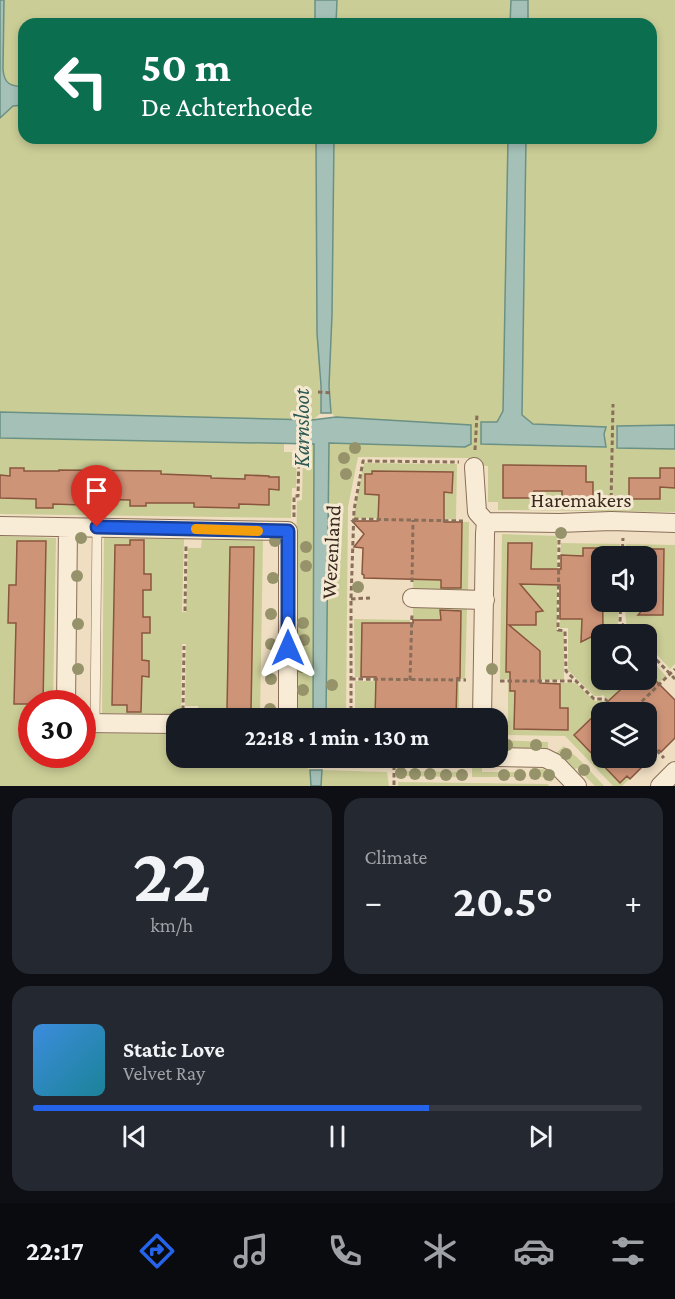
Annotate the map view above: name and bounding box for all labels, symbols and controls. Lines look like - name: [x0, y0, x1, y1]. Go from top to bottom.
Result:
- icon: left: [42, 42, 120, 120]
- text: 50 m: [141, 43, 231, 90]
- text: De Achterhoede: [141, 92, 313, 122]
- water label: Karnsloot: [289, 388, 314, 467]
- pin: [71, 465, 122, 527]
- icon: arrive: [80, 474, 113, 507]
- street label: Haremakers: [530, 488, 632, 512]
- street label: Wezenland: [317, 504, 345, 600]
- map controls: [591, 546, 657, 768]
- button: sound: [591, 546, 657, 612]
- position arrow: [256, 616, 320, 680]
- button: search: [591, 624, 657, 690]
- speed limit sign: 30: [18, 690, 96, 768]
- button: layers: [591, 702, 657, 768]
- text: 22:18 · 1 min · 130 m: [245, 725, 429, 750]
- text: 22: [133, 831, 211, 918]
- text: Climate: [365, 846, 427, 868]
- text: 20.5°: [453, 876, 553, 926]
- text: −: [365, 883, 382, 920]
- text: +: [625, 883, 642, 920]
- text: km/h: [150, 914, 193, 936]
- text: Static Love: [123, 1037, 225, 1062]
- text: Velvet Ray: [123, 1062, 205, 1084]
- icon: previous: [118, 1120, 151, 1153]
- icon: pause: [321, 1120, 354, 1153]
- icon: next: [524, 1120, 557, 1153]
- icon: directions: [136, 1230, 178, 1272]
- icon: music: [230, 1230, 272, 1272]
- icon: phone: [324, 1230, 366, 1272]
- icon: climate: [419, 1230, 461, 1272]
- icon: car: [513, 1230, 555, 1272]
- icon: filters: [607, 1230, 649, 1272]
- text: 22:17: [26, 1236, 84, 1266]

